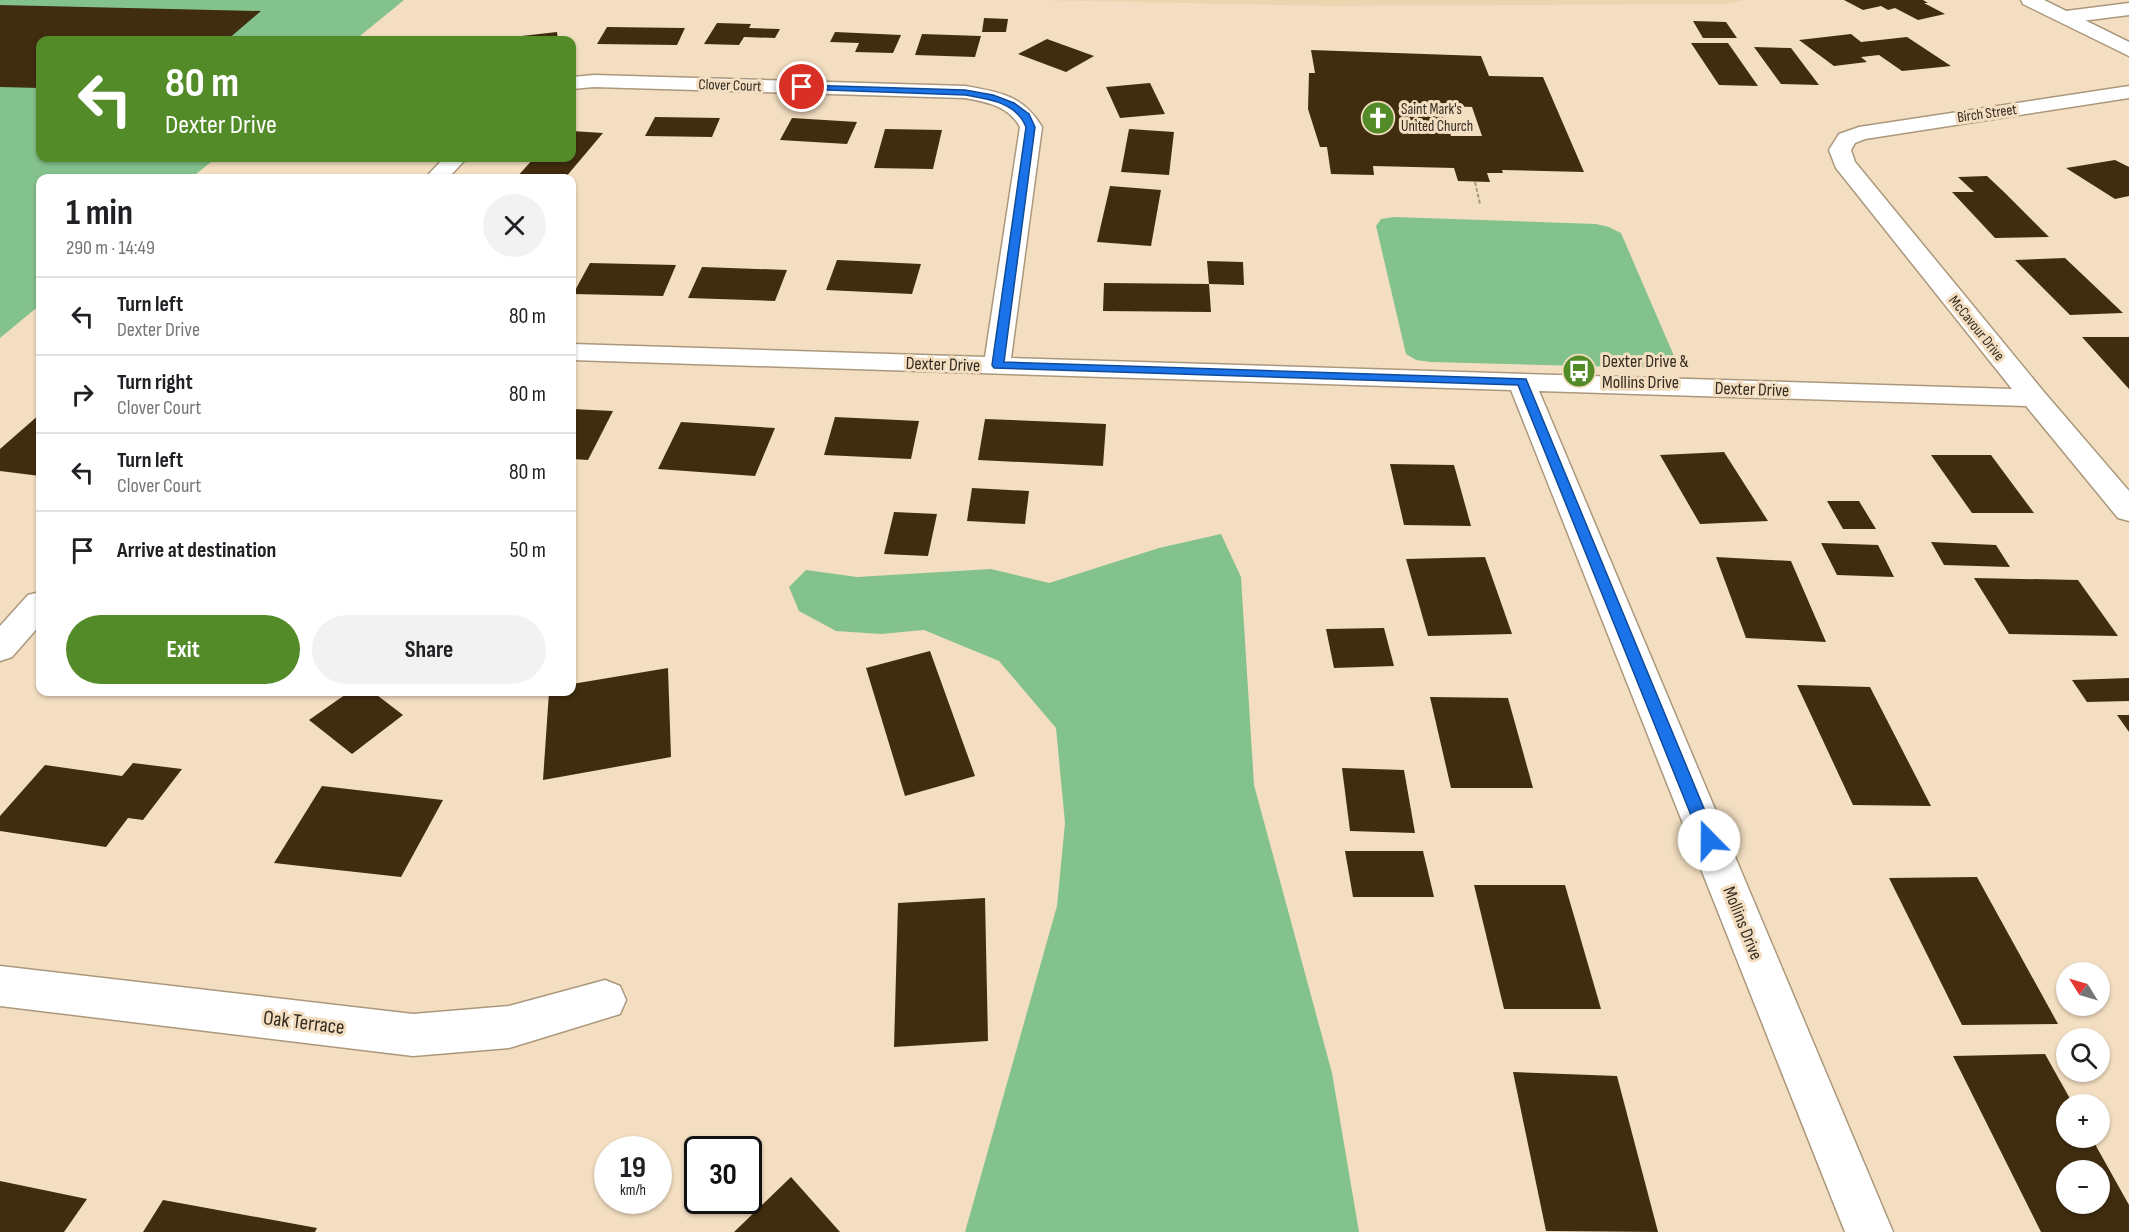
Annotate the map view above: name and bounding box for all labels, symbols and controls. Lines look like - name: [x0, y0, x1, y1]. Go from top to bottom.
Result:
- text: 80 m: [165, 58, 239, 109]
- icon: left: [66, 60, 144, 138]
- pin: [776, 61, 827, 112]
- icon: arrive: [785, 70, 818, 103]
- street label: Clover Court: [698, 75, 762, 96]
- church icon: Saint Mark's United Church: [1360, 100, 1396, 136]
- place label: Saint Mark's United Church: [1401, 100, 1473, 136]
- street label: Birch Street: [1956, 100, 2019, 127]
- text: Dexter Drive: [165, 109, 277, 141]
- text: 1 min: [66, 192, 133, 235]
- button: close: [483, 194, 546, 257]
- text: 290 m · 14:49: [66, 236, 155, 260]
- text: Turn left: [117, 291, 183, 318]
- street label: McCavour Drive: [1944, 292, 2009, 365]
- icon: left: [66, 300, 99, 333]
- text: 80 m: [509, 303, 546, 330]
- text: Dexter Drive: [117, 318, 200, 342]
- place label: Dexter Drive & Mollins Drive: [1602, 351, 1689, 393]
- street label: Dexter Drive: [905, 353, 981, 376]
- bus stop icon: Dexter Drive & Mollins Drive: [1561, 353, 1597, 389]
- text: Turn right: [117, 369, 193, 396]
- icon: right: [66, 378, 99, 411]
- street label: Dexter Drive: [1714, 378, 1790, 401]
- text: 80 m: [509, 381, 546, 408]
- text: Clover Court: [117, 396, 201, 420]
- text: Turn left: [117, 447, 183, 474]
- icon: left: [66, 456, 99, 489]
- text: 80 m: [509, 459, 546, 486]
- text: Clover Court: [117, 474, 201, 498]
- icon: arrive: [66, 534, 99, 567]
- text: Arrive at destination: [117, 537, 276, 564]
- text: 50 m: [510, 537, 546, 564]
- button: Exit: [66, 615, 300, 684]
- button: Share: [312, 615, 546, 684]
- position arrow: [1677, 808, 1741, 872]
- street label: Mollins Drive: [1718, 884, 1767, 963]
- north arrow: [2056, 962, 2110, 1016]
- map controls: [2056, 962, 2110, 1214]
- street label: Oak Terrace: [262, 1005, 346, 1040]
- button: search: [2056, 1028, 2110, 1082]
- button: +: [2056, 1094, 2110, 1148]
- speed limit sign: 30: [684, 1136, 762, 1214]
- text: 19: [620, 1150, 646, 1186]
- button: −: [2056, 1160, 2110, 1214]
- text: km/h: [620, 1181, 646, 1200]

